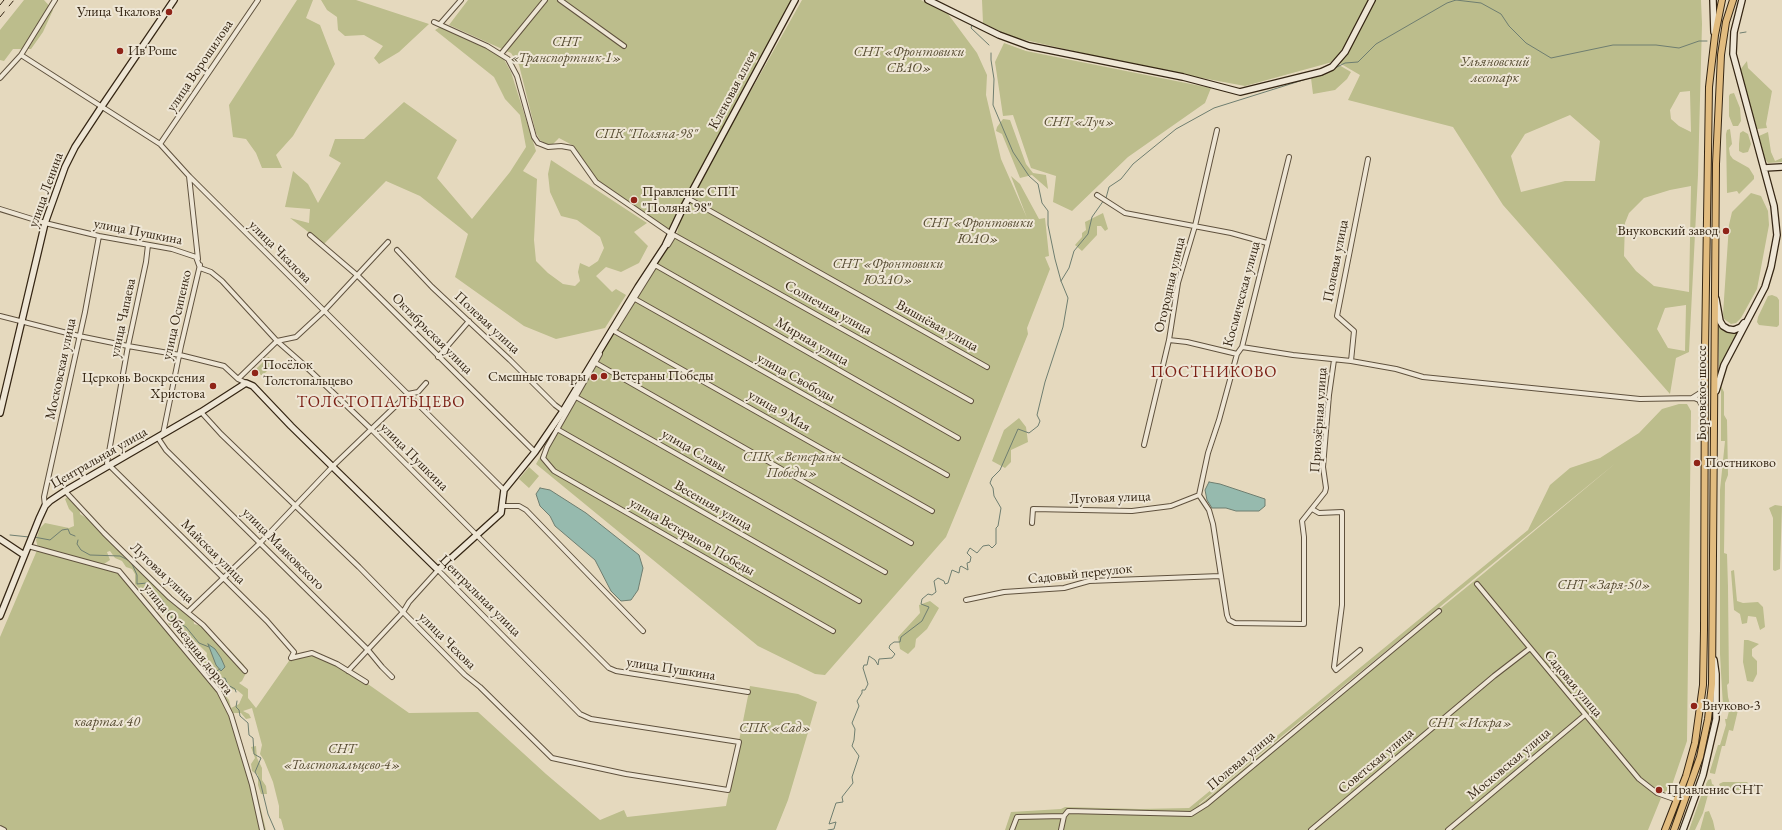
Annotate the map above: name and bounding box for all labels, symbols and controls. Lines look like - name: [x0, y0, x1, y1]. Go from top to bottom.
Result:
- place label: Улица Чкалова: [77, 4, 161, 20]
- marker: Улица Чкалова: [164, 7, 174, 17]
- street label: улица Ворошилова: [163, 17, 237, 115]
- park label: СНТ «Транспортник-1»: [510, 34, 622, 66]
- place label: Ив Роше: [128, 43, 177, 59]
- park label: СНТ «Фронтовики СВАО»: [853, 44, 965, 76]
- marker: Ив Роше: [115, 46, 125, 56]
- street label: Кленовая аллея: [705, 48, 761, 132]
- park label: Ульяновский лесопарк: [1460, 54, 1530, 86]
- park label: СНТ «Луч»: [1043, 114, 1115, 130]
- park label: СПК "Поляна-98": [595, 126, 697, 142]
- street label: улица Ленина: [25, 150, 67, 230]
- place label: Правление СПТ "Поляна 98": [642, 184, 738, 216]
- marker: Правление СПТ "Поляна 98": [629, 195, 639, 205]
- street label: улица Пушкина: [92, 215, 184, 249]
- park label: СНТ «Фронтовики ЮАО»: [922, 215, 1034, 248]
- street label: улица Чкалова: [245, 217, 315, 287]
- street label: Полевая улица: [1320, 218, 1352, 304]
- place label: Внуковский завод: [1617, 223, 1718, 239]
- marker: Внуковский завод: [1721, 226, 1731, 236]
- street label: Огородная улица: [1151, 236, 1189, 334]
- street label: Космическая улица: [1220, 239, 1264, 349]
- park label: СНТ «Фронтовики ЮЗАО»: [832, 256, 944, 288]
- street label: улица Осипенко: [158, 268, 196, 362]
- street label: улица Чапаева: [106, 277, 140, 359]
- street label: Солнечная улица: [782, 277, 874, 339]
- street label: Полевая улица: [451, 288, 523, 358]
- street label: Октябрьская улица: [388, 290, 476, 378]
- street label: Вишнёвая улица: [893, 297, 981, 355]
- street label: Мирная улица: [772, 314, 852, 370]
- street label: Московская улица: [42, 317, 80, 421]
- street label: Боровское шоссе: [1694, 345, 1710, 441]
- street label: улица Свободы: [754, 350, 838, 406]
- place label: Посёлок Толстопальцево: [263, 357, 353, 390]
- district label: ПОСТНИКОВО: [1150, 363, 1278, 383]
- street label: Приозёрная улица: [1307, 367, 1331, 473]
- marker: Посёлок Толстопальцево: [250, 368, 260, 378]
- place label: Ветераны Победы: [612, 368, 714, 384]
- place label: Смешные товары: [488, 369, 586, 385]
- place label: Церковь Воскресения Христова: [82, 370, 205, 402]
- marker: Ветераны Победы: [599, 371, 609, 381]
- marker: Смешные товары: [589, 372, 599, 382]
- marker: Церковь Воскресения Христова: [208, 381, 218, 391]
- street label: улица 9 Мая: [745, 386, 813, 436]
- district label: ТОЛСТОПАЛЬЦЕВО: [296, 393, 466, 413]
- street label: улица Пушкина: [376, 419, 452, 495]
- street label: Центральная улица: [48, 424, 150, 492]
- street label: улица Славы: [659, 426, 729, 476]
- park label: СПК «Ветераны Победы»: [743, 449, 841, 482]
- place label: Постниково: [1705, 455, 1776, 471]
- marker: Постниково: [1692, 458, 1702, 468]
- street label: Весенняя улица: [671, 477, 755, 535]
- street label: Луговая улица: [1069, 488, 1151, 508]
- street label: улица Ветеранов Победы: [627, 494, 757, 580]
- street label: улица Маяковского: [238, 504, 328, 594]
- street label: Майская улица: [177, 516, 249, 588]
- street label: Луговая улица: [127, 539, 197, 607]
- street label: Центральная улица: [436, 552, 524, 640]
- street label: Садовый переулок: [1027, 560, 1133, 588]
- park label: СНТ «Заря-50»: [1557, 577, 1651, 593]
- street label: улица Объездная дорога: [139, 580, 237, 698]
- street label: улица Чехова: [415, 609, 479, 673]
- street label: Садовая улица: [1540, 647, 1606, 721]
- street label: улица Пушкина: [625, 654, 717, 684]
- place label: Внуково-3: [1702, 698, 1760, 714]
- marker: Внуково-3: [1689, 701, 1699, 711]
- park label: квартал 40: [74, 714, 140, 730]
- park label: СНТ «Искра»: [1428, 715, 1512, 731]
- park label: СПК «Сад»: [739, 720, 811, 736]
- street label: Московская улица: [1464, 724, 1554, 804]
- street label: Советская улица: [1335, 725, 1417, 797]
- street label: Полевая улица: [1204, 728, 1278, 794]
- park label: СНТ «Толстопальцево-4»: [283, 741, 401, 774]
- place label: Правление СНТ: [1667, 782, 1763, 798]
- marker: Правление СНТ: [1654, 785, 1664, 795]

